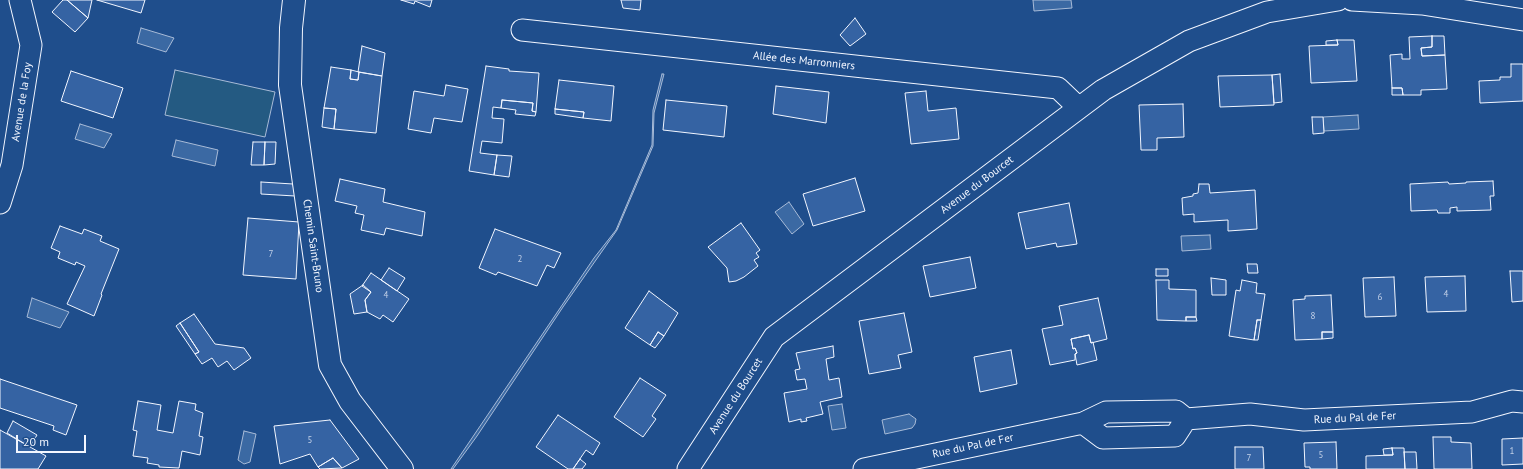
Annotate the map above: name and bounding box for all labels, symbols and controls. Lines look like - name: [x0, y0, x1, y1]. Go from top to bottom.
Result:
- street label: Allée des Marronniers: [752, 49, 856, 73]
- street label: Avenue de la Foy: [9, 62, 35, 142]
- street label: Avenue du Bourcet: [938, 153, 1016, 217]
- street label: Chemin Saint-Bruno: [300, 198, 326, 294]
- house number: 7: [269, 249, 273, 259]
- house number: 2: [518, 254, 522, 264]
- house number: 4: [1444, 289, 1448, 299]
- house number: 4: [384, 290, 388, 300]
- house number: 6: [1378, 292, 1382, 302]
- house number: 8: [1311, 311, 1315, 321]
- street label: Avenue du Bourcet: [706, 355, 766, 437]
- street label: Rue du Pal de Fer: [1313, 409, 1397, 427]
- scale bar: [18, 427, 88, 453]
- street label: Rue du Pal de Fer: [931, 431, 1015, 461]
- text: 20 m: [23, 434, 49, 449]
- house number: 5: [308, 435, 312, 445]
- house number: 1: [1510, 446, 1514, 456]
- house number: 5: [1319, 450, 1323, 460]
- house number: 7: [1247, 453, 1251, 463]

